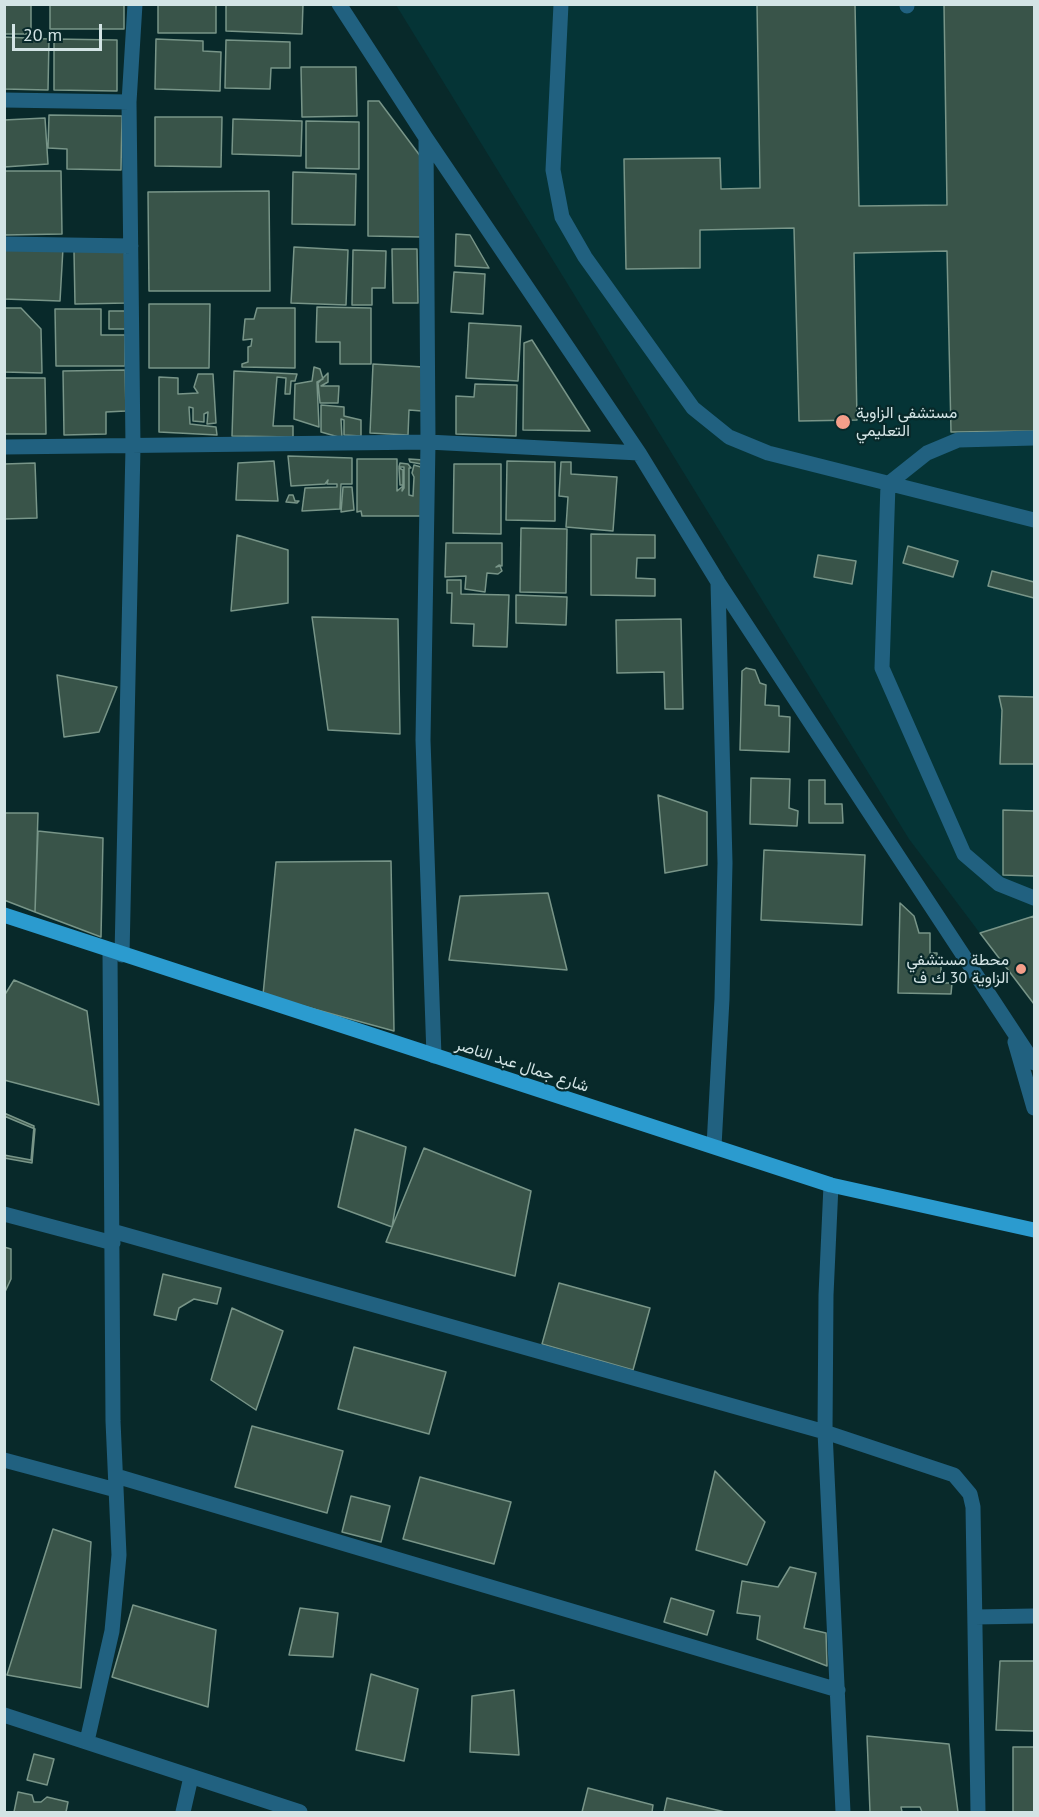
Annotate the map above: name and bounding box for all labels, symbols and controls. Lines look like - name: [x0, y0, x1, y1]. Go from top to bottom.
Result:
- scale bar: [15, 12, 105, 50]
- text: 20 m: [23, 23, 62, 46]
- place label: مستشفى الزاوية التعليمي: [856, 403, 957, 441]
- marker: مستشفى الزاوية التعليمي: [834, 413, 852, 431]
- place label: محطة مستشفي الزاوية 30 ك ف: [907, 950, 1009, 988]
- marker: محطة مستشفي الزاوية 30 ك ف: [1014, 962, 1028, 976]
- street label: شارع جمال عبد الناصر: [453, 1035, 591, 1097]

